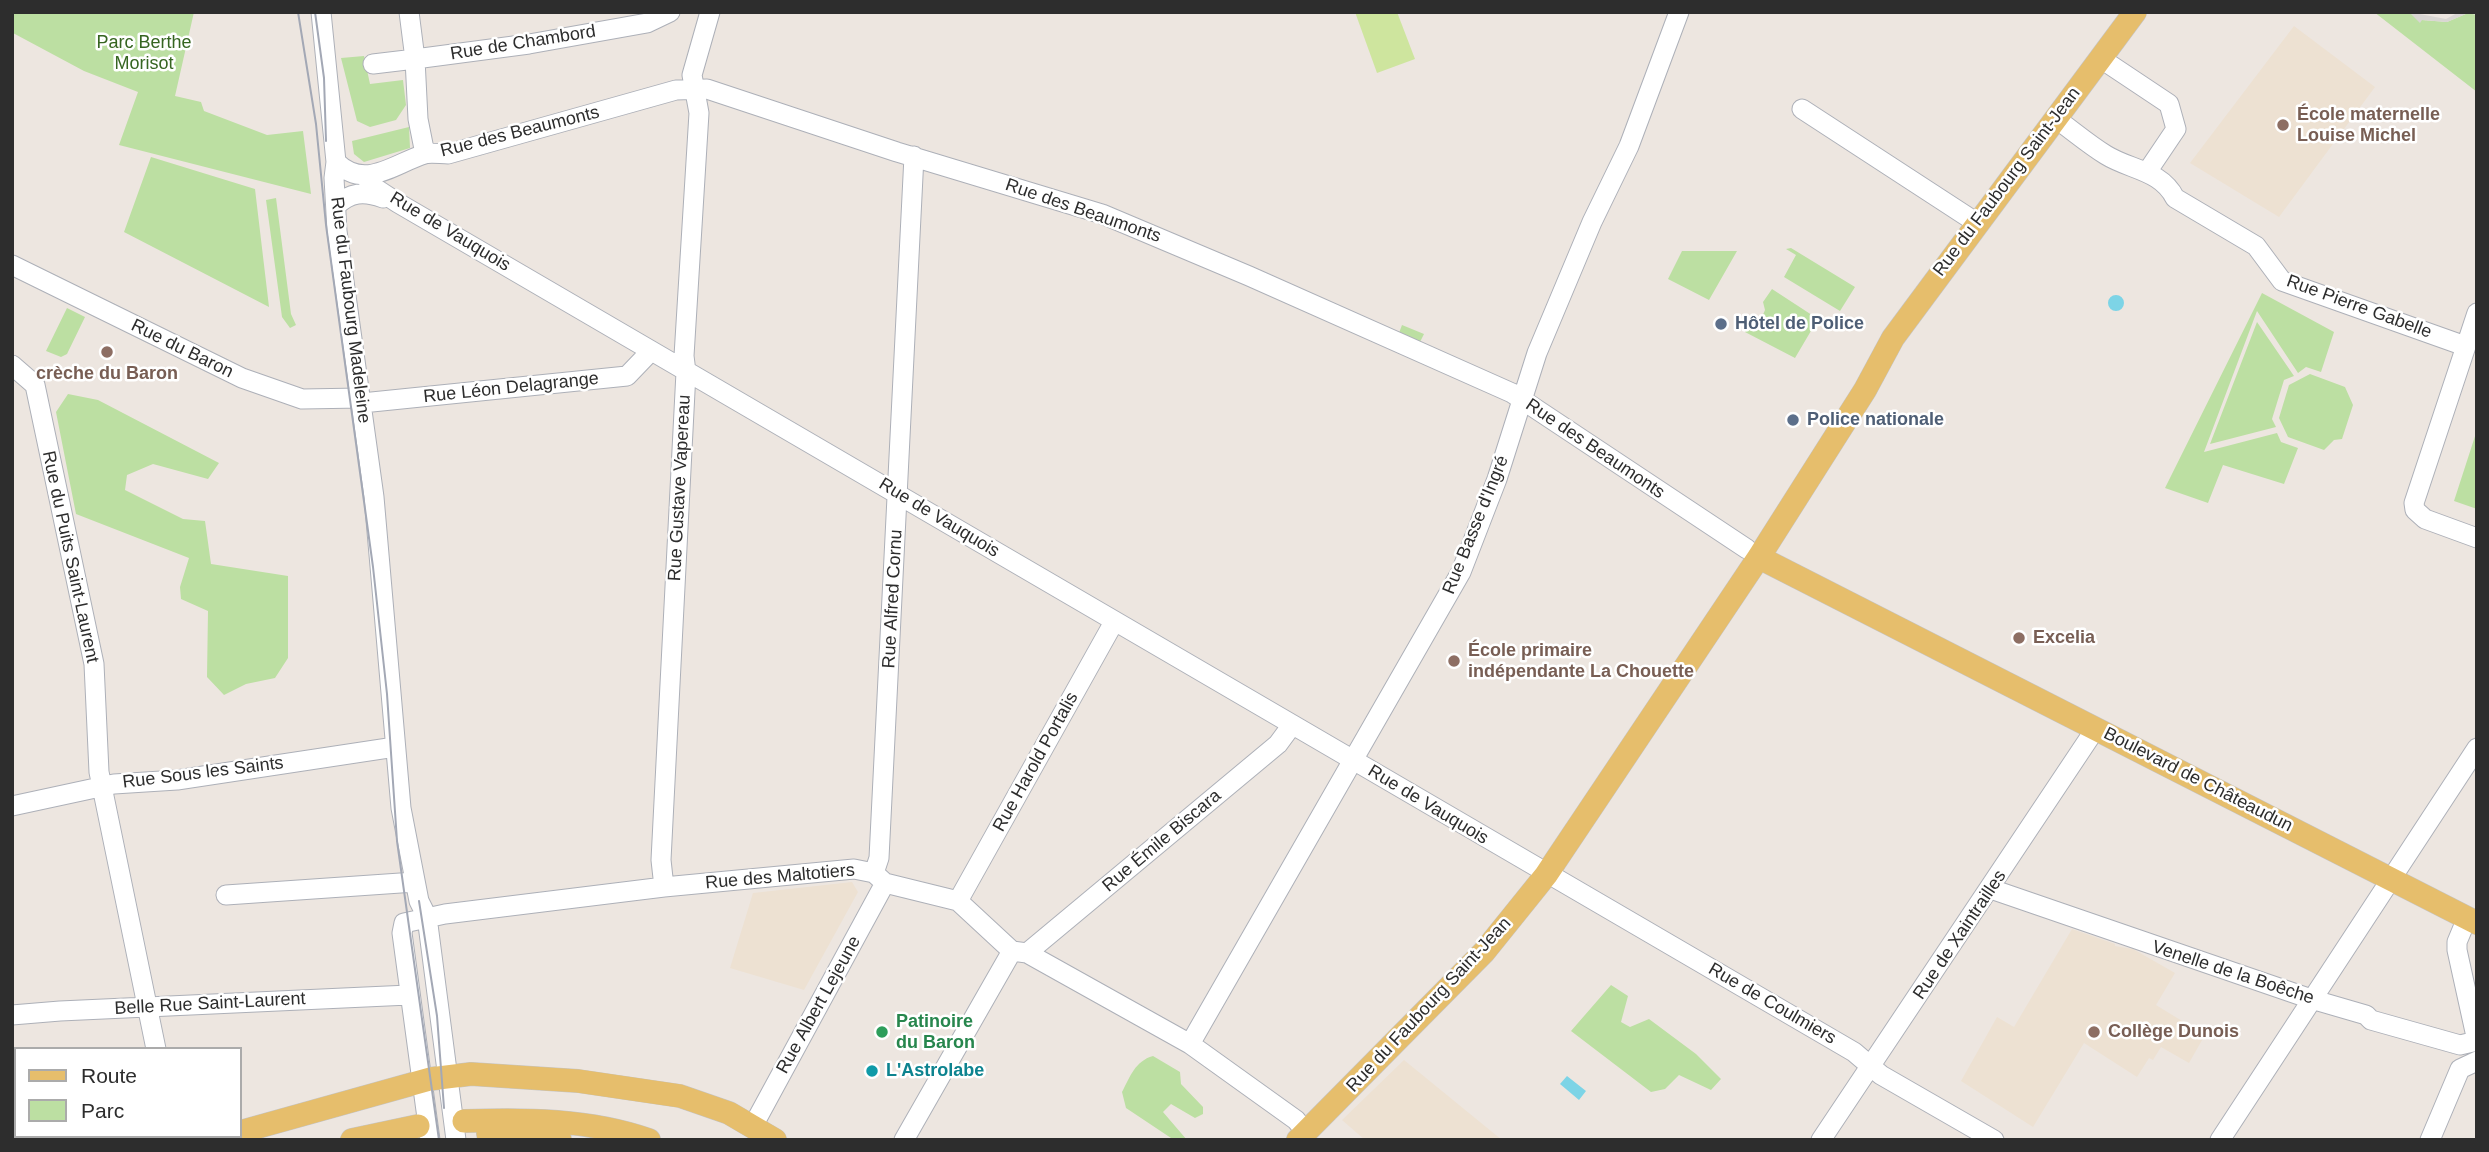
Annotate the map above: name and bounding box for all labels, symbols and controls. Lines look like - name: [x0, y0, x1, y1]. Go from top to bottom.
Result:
- street label: Rue de Chambord: [449, 21, 597, 65]
- park label: Parc Berthe Morisot: [96, 32, 192, 74]
- street label: Rue du Faubourg Saint-Jean: [1929, 83, 2085, 281]
- street label: Rue des Beaumonts: [438, 102, 602, 162]
- place label: École maternelle Louise Michel: [2297, 104, 2440, 146]
- marker: École maternelle Louise Michel: [2275, 117, 2291, 133]
- street label: Rue des Beaumonts: [1002, 174, 1164, 248]
- street label: Rue de Vauquois: [386, 188, 514, 276]
- street label: Rue du Faubourg Madeleine: [325, 195, 375, 425]
- street label: Rue Pierre Gabelle: [2283, 271, 2435, 343]
- place label: Hôtel de Police: [1735, 313, 1864, 335]
- street label: Rue du Baron: [127, 315, 237, 383]
- marker: Hôtel de Police: [1713, 316, 1729, 332]
- marker: crèche du Baron: [99, 344, 115, 360]
- place label: crèche du Baron: [36, 363, 178, 385]
- street label: Rue Léon Delagrange: [422, 368, 600, 408]
- street label: Rue Gustave Vapereau: [664, 394, 696, 582]
- street label: Rue des Beaumonts: [1521, 394, 1669, 504]
- place label: Police nationale: [1807, 409, 1944, 431]
- marker: Police nationale: [1785, 412, 1801, 428]
- street label: Rue du Puits Saint-Laurent: [37, 449, 103, 665]
- street label: Rue Basse d'Ingré: [1438, 453, 1514, 597]
- street label: Rue de Vauquois: [875, 474, 1003, 562]
- street label: Rue Alfred Cornu: [879, 529, 907, 669]
- place label: Excelia: [2033, 627, 2095, 649]
- marker: Excelia: [2011, 630, 2027, 646]
- place label: École primaire indépendante La Chouette: [1468, 640, 1694, 682]
- marker: École primaire indépendante La Chouette: [1446, 653, 1462, 669]
- street label: Rue Harold Portalis: [989, 689, 1083, 835]
- street label: Boulevard de Châteaudun: [2100, 723, 2296, 837]
- street label: Rue Sous les Saints: [121, 752, 285, 794]
- street label: Rue de Vauquois: [1364, 761, 1492, 849]
- street label: Rue Émile Biscara: [1098, 785, 1226, 897]
- street label: Rue des Maltotiers: [704, 860, 856, 894]
- street label: Rue de Xaintrailles: [1909, 866, 2011, 1004]
- street label: Rue du Faubourg Saint-Jean: [1342, 913, 1516, 1097]
- street label: Rue Albert Lejeune: [772, 932, 866, 1078]
- street label: Venelle de la Boêche: [2149, 937, 2317, 1009]
- street label: Rue de Coulmiers: [1704, 959, 1840, 1049]
- street label: Belle Rue Saint-Laurent: [114, 988, 306, 1020]
- place label: Patinoire du Baron: [896, 1011, 975, 1054]
- place label: Collège Dunois: [2108, 1021, 2239, 1043]
- marker: Patinoire du Baron: [874, 1024, 890, 1040]
- marker: Collège Dunois: [2086, 1024, 2102, 1040]
- legend: [14, 1047, 242, 1138]
- place label: L'Astrolabe: [886, 1060, 984, 1082]
- marker: L'Astrolabe: [864, 1063, 880, 1079]
- text: Route: [81, 1064, 137, 1087]
- text: Parc: [81, 1099, 124, 1122]

